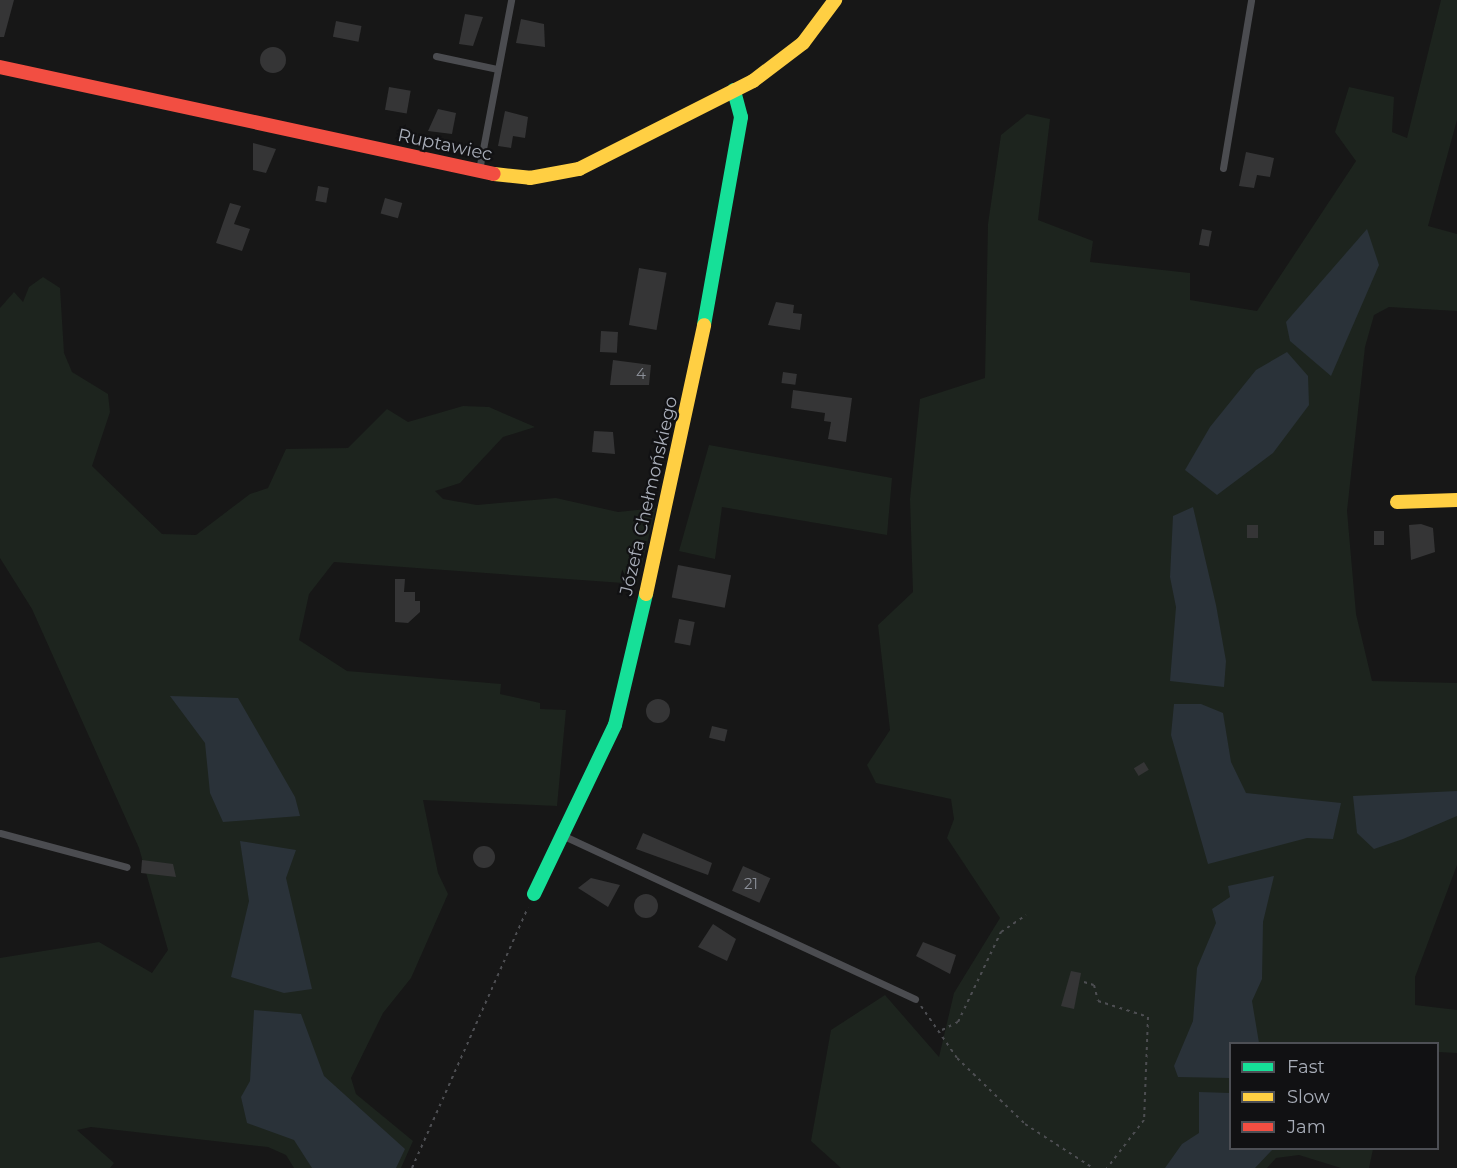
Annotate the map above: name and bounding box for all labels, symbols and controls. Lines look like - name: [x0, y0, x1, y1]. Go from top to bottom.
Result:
- street label: Ruptawiec: [396, 124, 494, 166]
- house number: 4: [636, 365, 646, 383]
- street label: Józefa Chełmońskiego: [616, 394, 682, 598]
- house number: 21: [744, 875, 758, 893]
- legend: [1229, 1042, 1439, 1150]
- text: Fast: [1287, 1056, 1325, 1078]
- text: Slow: [1287, 1086, 1330, 1108]
- text: Jam: [1287, 1116, 1326, 1138]

